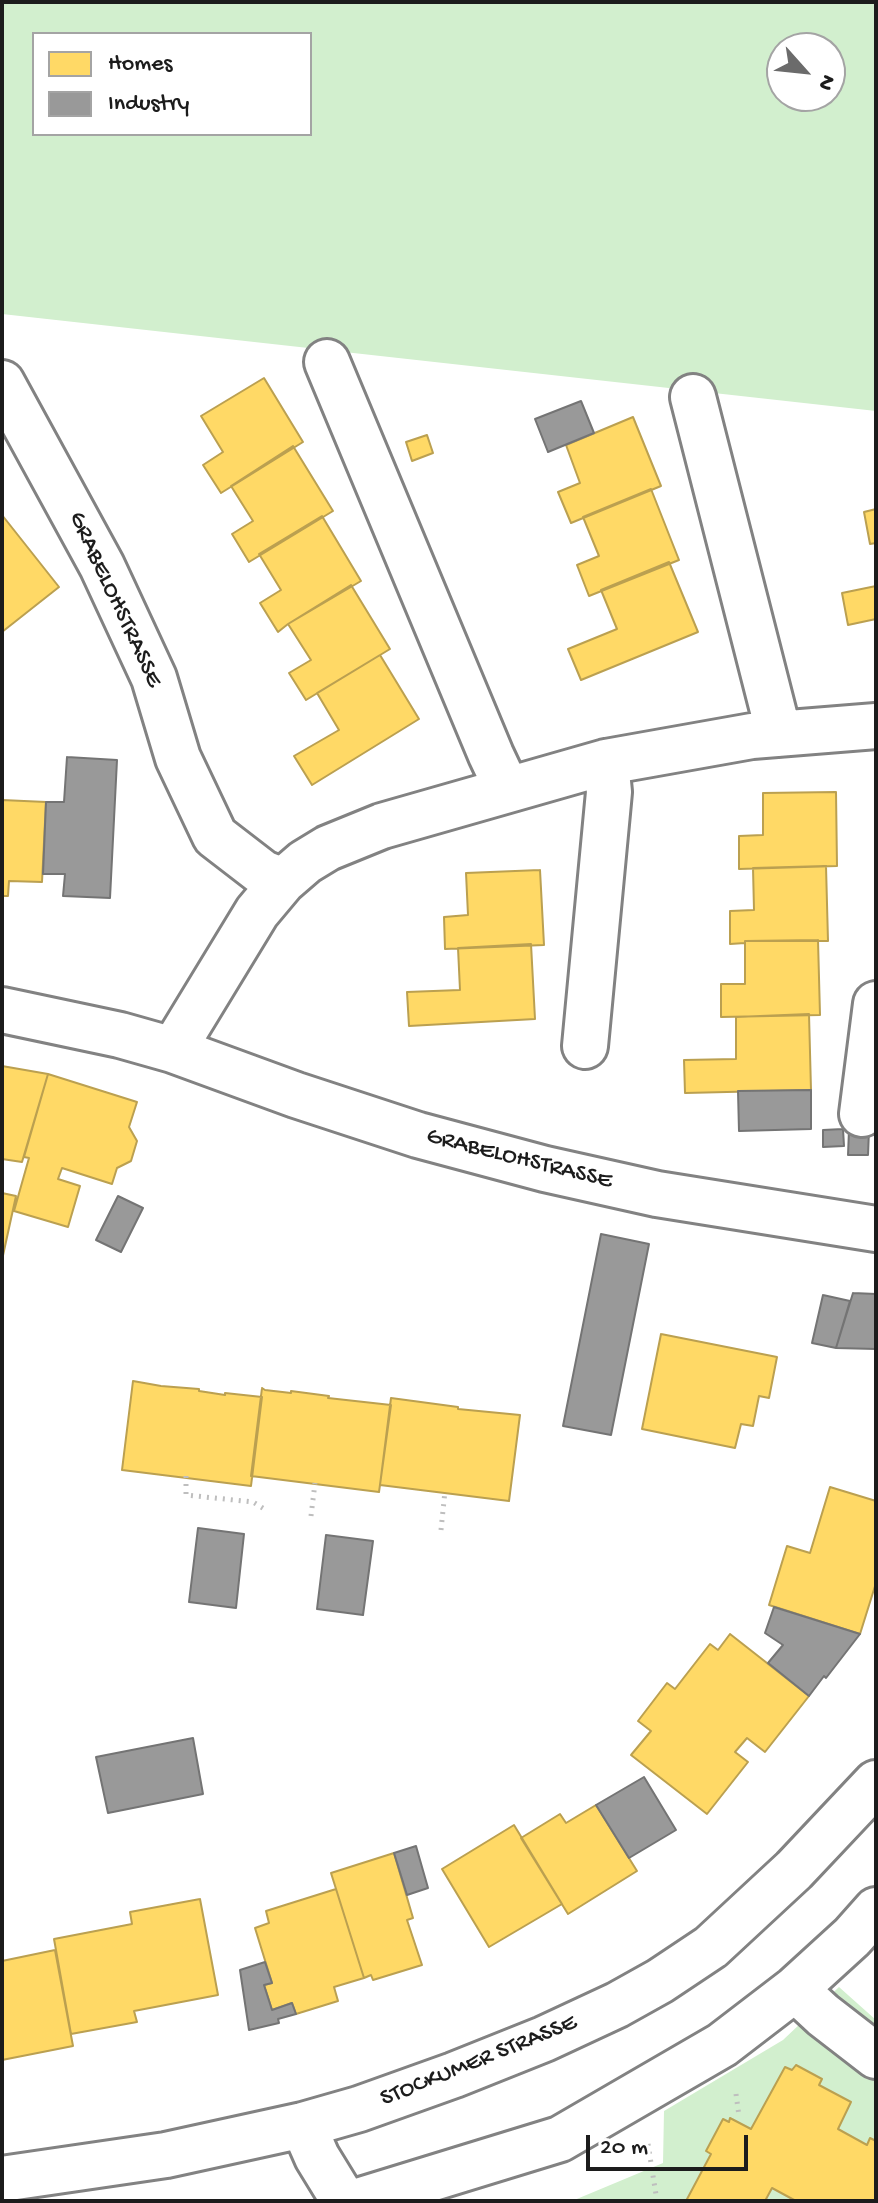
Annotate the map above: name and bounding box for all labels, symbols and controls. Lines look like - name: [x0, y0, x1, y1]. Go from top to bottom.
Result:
- legend: [32, 32, 312, 136]
- north arrow: [766, 32, 846, 112]
- text: Homes: [108, 50, 172, 79]
- text: N: [811, 70, 840, 94]
- text: Industry: [108, 90, 189, 119]
- street label: GRABELOHSTRASSE: [61, 508, 167, 692]
- street label: GRABELOHSTRASSE: [423, 1123, 615, 1197]
- street label: STOCKUMER STRASSE: [377, 2009, 581, 2115]
- scale bar: [590, 2119, 752, 2169]
- text: 20 m: [600, 2134, 648, 2163]

